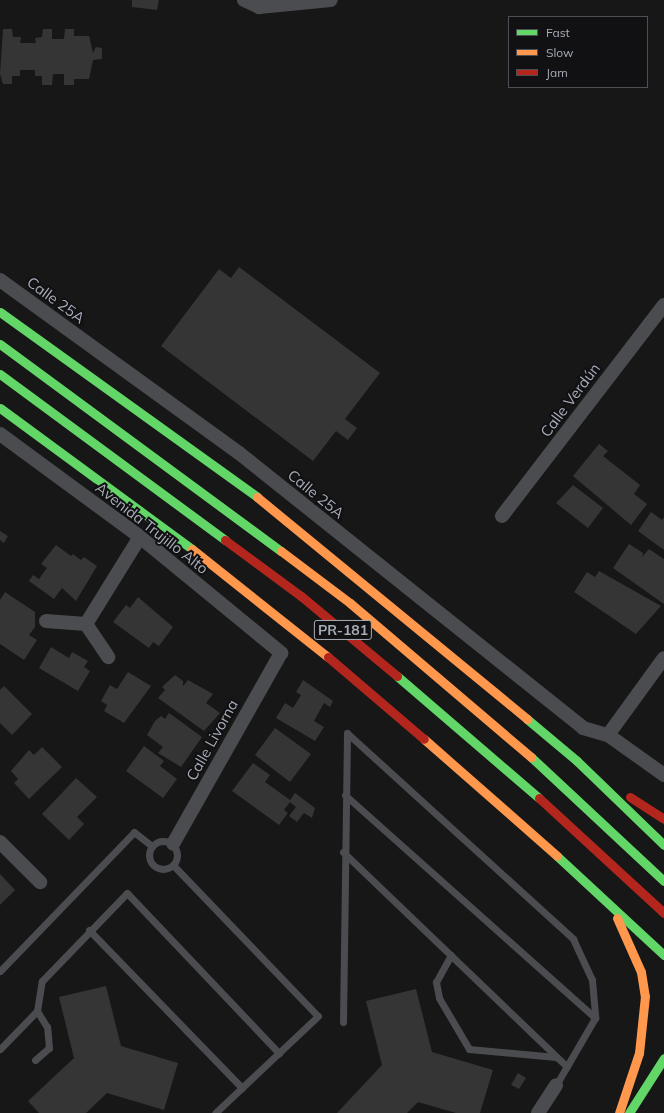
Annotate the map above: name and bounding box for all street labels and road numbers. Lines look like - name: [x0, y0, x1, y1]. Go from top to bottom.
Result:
- street label: Calle 25A: [24, 273, 88, 327]
- street label: Calle Verdún: [536, 360, 604, 440]
- street label: Calle 25A: [284, 466, 348, 522]
- street label: Avenida Trujillo Alto: [92, 478, 212, 578]
- road number: PR-181: [313, 618, 373, 642]
- street label: Calle Livorna: [182, 696, 242, 784]

